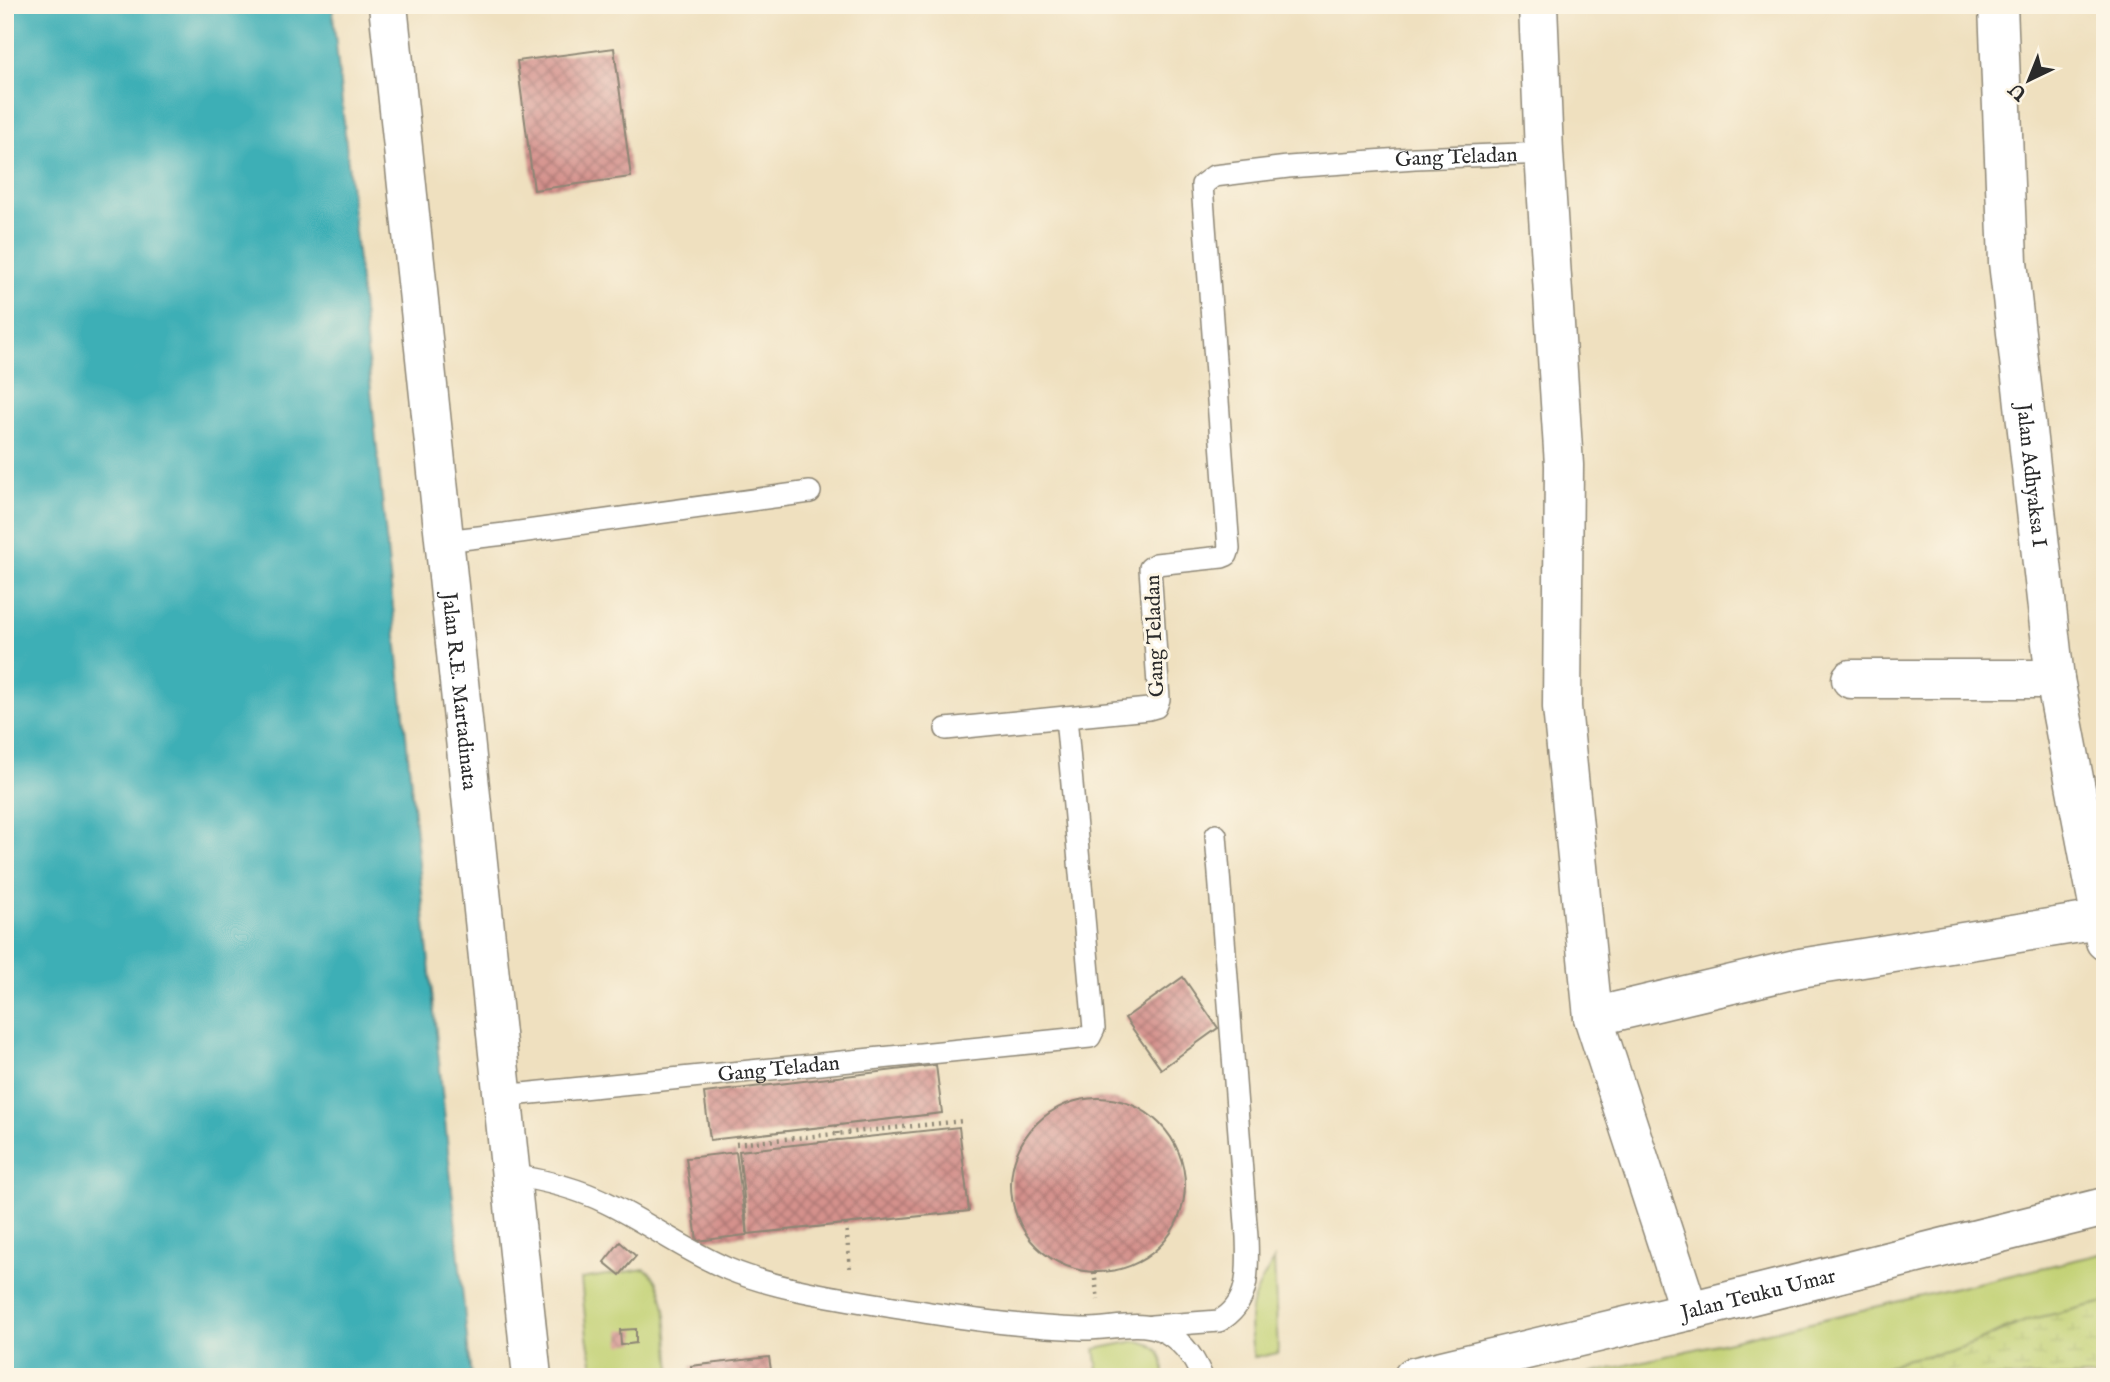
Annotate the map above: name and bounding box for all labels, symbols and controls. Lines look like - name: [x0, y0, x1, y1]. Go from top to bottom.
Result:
- north arrow: [1994, 46, 2064, 116]
- text: U: [2004, 76, 2034, 106]
- street label: Gang Teladan: [1394, 142, 1518, 174]
- street label: Jalan Adhyaksa I: [2009, 400, 2052, 549]
- street label: Gang Teladan: [1140, 574, 1171, 698]
- street label: Jalan R.E. Martadinata: [435, 589, 482, 792]
- street label: Gang Teladan: [717, 1050, 841, 1089]
- street label: Jalan Teuku Umar: [1676, 1263, 1839, 1328]

